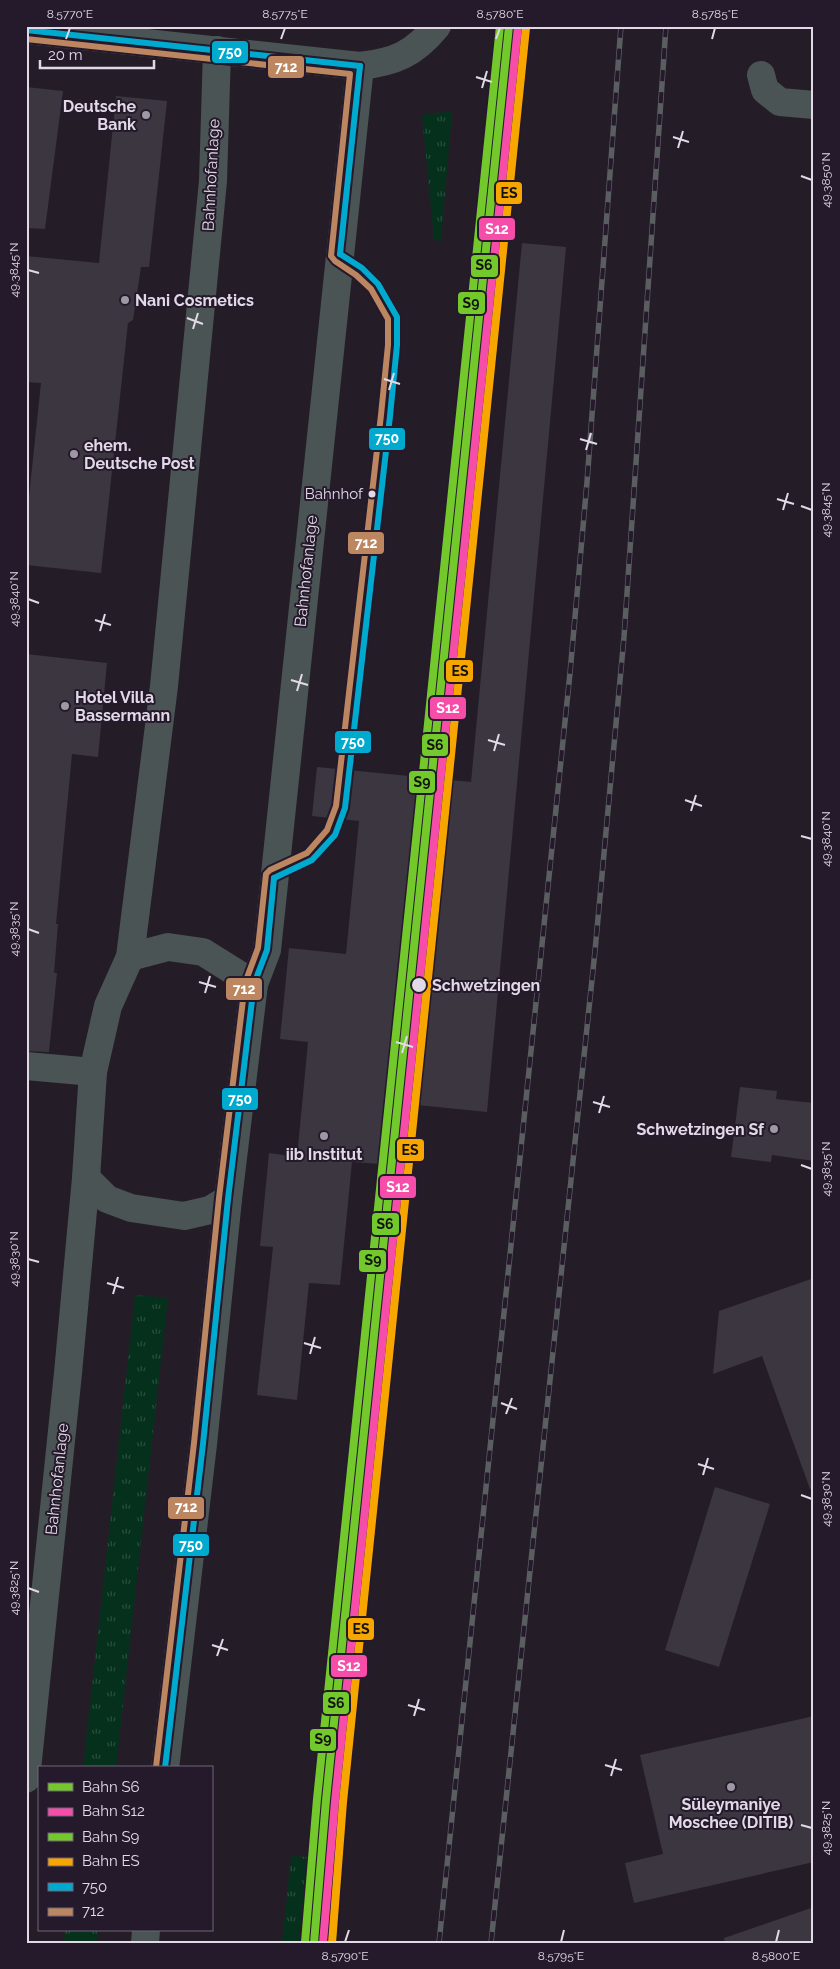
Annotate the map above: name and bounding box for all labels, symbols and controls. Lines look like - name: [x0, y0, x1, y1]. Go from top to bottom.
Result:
- text: 8.5770°E: [47, 7, 93, 21]
- text: 8.5775°E: [262, 7, 308, 21]
- text: 8.5780°E: [476, 7, 524, 21]
- text: 8.5785°E: [692, 7, 738, 21]
- scale bar: [40, 38, 154, 70]
- line badge: 750: [211, 40, 249, 64]
- text: 750: [218, 44, 242, 60]
- text: 20 m: [48, 46, 83, 64]
- line badge: 712: [267, 55, 305, 79]
- text: 712: [275, 59, 297, 75]
- place label: Deutsche Bank: [63, 97, 136, 134]
- marker: Deutsche Bank: [140, 109, 152, 121]
- street label: Bahnhofanlage: [199, 118, 223, 232]
- text: 49.3850°N: [819, 152, 833, 208]
- line badge: ES: [495, 181, 523, 205]
- text: ES: [501, 185, 518, 201]
- line badge: S12: [478, 217, 516, 241]
- text: S12: [485, 221, 509, 237]
- text: 49.3845°N: [7, 243, 21, 297]
- line badge: S6: [470, 254, 499, 278]
- text: S6: [475, 257, 493, 273]
- place label: Nani Cosmetics: [135, 291, 254, 310]
- line badge: S9: [457, 291, 486, 315]
- marker: Nani Cosmetics: [119, 294, 131, 306]
- text: S9: [463, 295, 479, 311]
- line badge: 750: [368, 427, 406, 451]
- text: 750: [375, 430, 399, 446]
- place label: ehem. Deutsche Post: [84, 436, 195, 473]
- marker: ehem. Deutsche Post: [68, 448, 80, 460]
- text: 49.3845°N: [819, 483, 833, 537]
- place label: Bahnhof: [305, 485, 364, 503]
- marker: Bahnhof: [367, 489, 377, 499]
- street label: Bahnhofanlage: [291, 514, 321, 628]
- line badge: 712: [347, 531, 385, 555]
- text: 712: [355, 535, 377, 551]
- text: 49.3840°N: [7, 571, 21, 627]
- line badge: ES: [445, 659, 474, 683]
- text: ES: [452, 663, 469, 679]
- place label: Hotel Villa Bassermann: [75, 688, 170, 725]
- line badge: S12: [429, 696, 467, 720]
- marker: Hotel Villa Bassermann: [59, 700, 71, 712]
- text: S12: [436, 700, 460, 716]
- line badge: 750: [334, 730, 372, 754]
- line badge: S6: [421, 733, 449, 757]
- text: 750: [341, 734, 365, 750]
- text: S6: [426, 737, 444, 753]
- line badge: S9: [408, 770, 436, 794]
- text: S9: [414, 774, 430, 790]
- text: 49.3840°N: [819, 811, 833, 867]
- text: 49.3835°N: [7, 902, 21, 956]
- marker: Schwetzingen: [410, 976, 428, 994]
- place label: Schwetzingen: [432, 976, 540, 995]
- line badge: 712: [225, 977, 263, 1001]
- text: 712: [233, 981, 255, 997]
- line badge: 750: [221, 1087, 259, 1111]
- text: 750: [228, 1091, 252, 1107]
- place label: Schwetzingen Sf: [636, 1120, 765, 1139]
- marker: Schwetzingen Sf: [768, 1123, 780, 1135]
- marker: iib Institut: [318, 1130, 330, 1142]
- line badge: ES: [396, 1138, 425, 1162]
- text: ES: [402, 1142, 419, 1158]
- text: 49.3835°N: [819, 1142, 833, 1196]
- place label: iib Institut: [286, 1145, 362, 1164]
- line badge: S12: [379, 1175, 417, 1199]
- text: S12: [386, 1179, 410, 1195]
- line badge: S6: [371, 1212, 400, 1236]
- text: S6: [376, 1216, 394, 1232]
- text: 49.3830°N: [7, 1231, 21, 1287]
- line badge: S9: [358, 1249, 387, 1273]
- text: S9: [365, 1252, 381, 1268]
- street label: Bahnhofanlage: [42, 1422, 72, 1536]
- text: 49.3830°N: [819, 1471, 833, 1527]
- line badge: 712: [167, 1496, 205, 1520]
- text: 712: [175, 1499, 197, 1515]
- line badge: 750: [172, 1533, 210, 1557]
- text: 750: [179, 1537, 203, 1553]
- text: 49.3825°N: [7, 1561, 21, 1615]
- line badge: ES: [347, 1617, 375, 1641]
- text: ES: [353, 1621, 370, 1637]
- line badge: S12: [330, 1654, 368, 1678]
- text: S12: [337, 1658, 361, 1674]
- line badge: S6: [322, 1691, 350, 1715]
- text: S6: [327, 1695, 345, 1711]
- line badge: S9: [309, 1728, 337, 1752]
- text: S9: [315, 1731, 331, 1747]
- legend: [38, 1766, 212, 1932]
- text: Bahn S6: [82, 1778, 140, 1796]
- marker: Süleymaniye Moschee (DITIB): [725, 1781, 737, 1793]
- place label: Süleymaniye Moschee (DITIB): [669, 1795, 793, 1832]
- text: 49.3825°N: [819, 1801, 833, 1855]
- text: Bahn S12: [82, 1802, 145, 1820]
- text: Bahn S9: [82, 1828, 140, 1846]
- text: Bahn ES: [82, 1852, 140, 1870]
- text: 750: [82, 1878, 107, 1896]
- text: 712: [82, 1902, 104, 1920]
- text: 8.5790°E: [322, 1949, 368, 1963]
- text: 8.5795°E: [538, 1949, 584, 1963]
- text: 8.5800°E: [752, 1949, 800, 1963]

